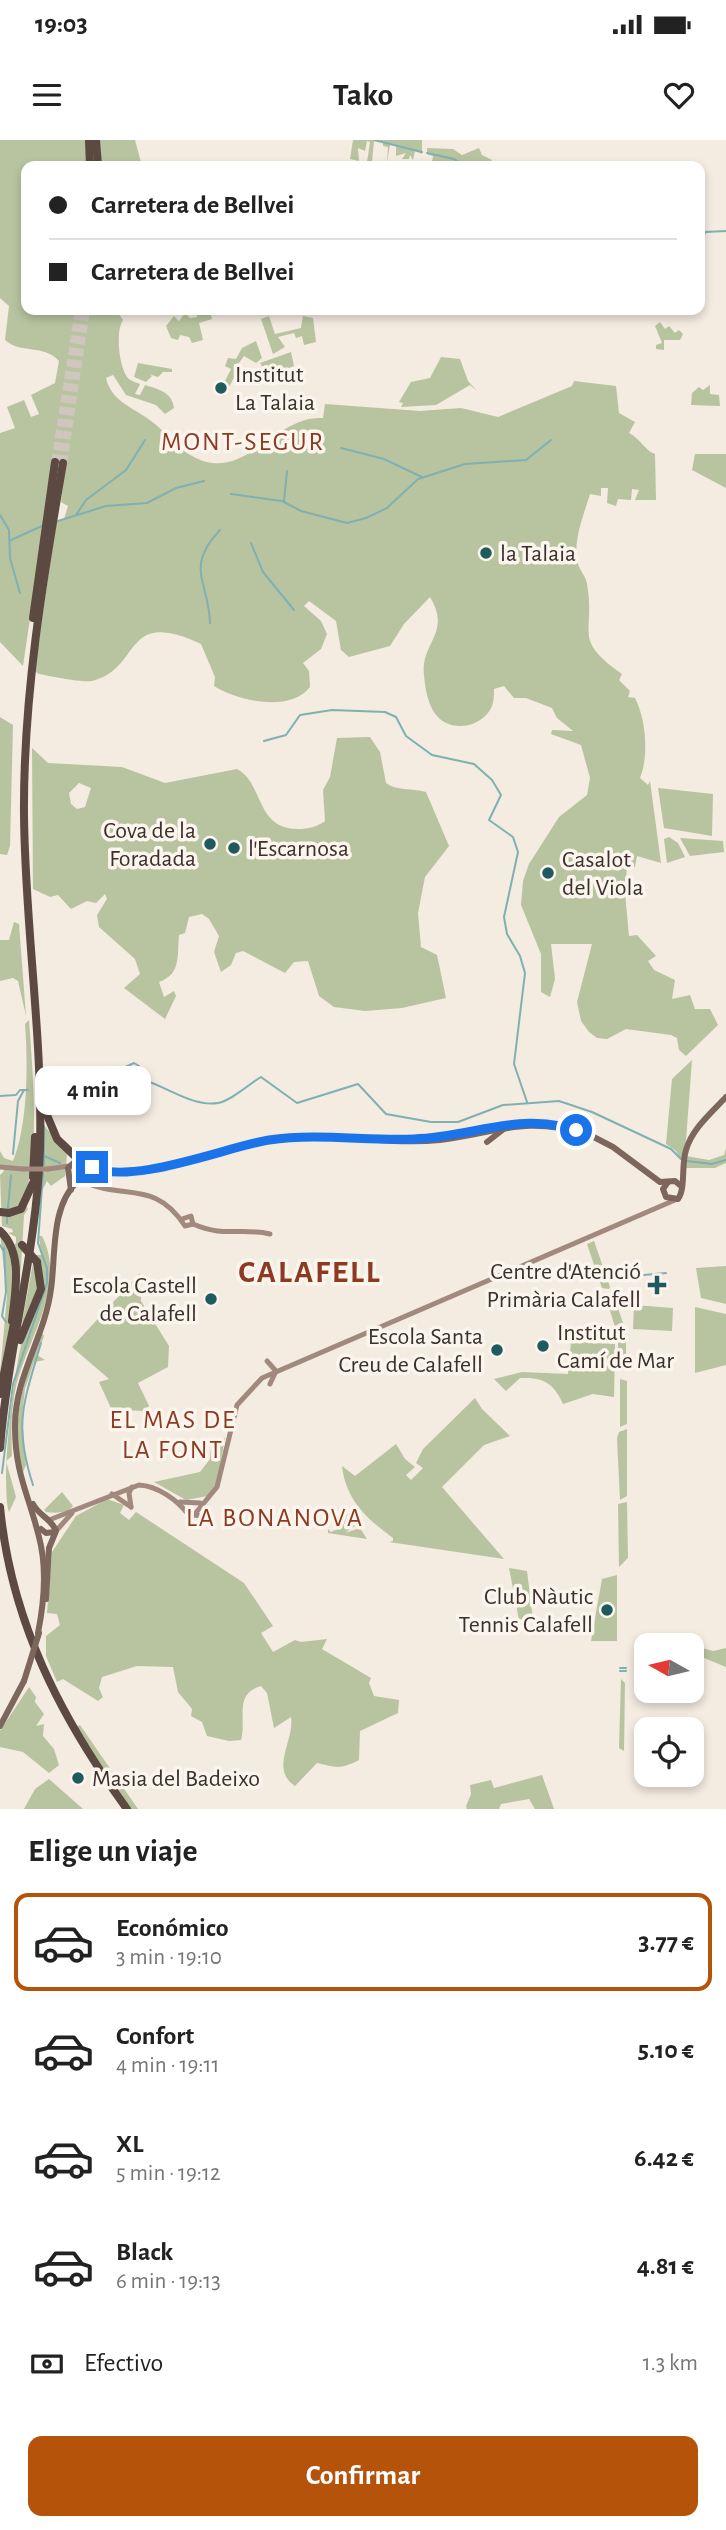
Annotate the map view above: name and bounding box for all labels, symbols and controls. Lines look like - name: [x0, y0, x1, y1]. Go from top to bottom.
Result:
- text: 19:03: [35, 11, 88, 37]
- icon: menu: [28, 76, 66, 114]
- icon: heart: [660, 76, 698, 114]
- text: Tako: [333, 79, 393, 111]
- text: Carretera de Bellvei: [91, 192, 294, 218]
- text: Carretera de Bellvei: [91, 259, 294, 285]
- place label: Institut La Talaia: [235, 363, 315, 415]
- marker: Institut La Talaia: [213, 380, 229, 396]
- district label: MONT-SEGUR: [161, 429, 325, 455]
- place label: la Talaia: [500, 542, 576, 566]
- marker: la Talaia: [478, 545, 494, 561]
- place label: Cova de la Foradada: [103, 819, 196, 871]
- marker: Cova de la Foradada: [202, 836, 218, 852]
- place label: l'Escarnosa: [248, 837, 349, 861]
- marker: l'Escarnosa: [226, 840, 242, 856]
- place label: Casalot del Viola: [562, 848, 644, 900]
- marker: Casalot del Viola: [540, 865, 556, 881]
- callout: 4 min: [34, 1066, 150, 1114]
- text: 4 min: [67, 1079, 119, 1102]
- route start: [560, 1114, 592, 1146]
- route end: [76, 1151, 108, 1183]
- district label: CALAFELL: [238, 1256, 382, 1288]
- place label: Centre d'Atenció Primària Calafell: [487, 1260, 641, 1312]
- place label: Escola Castell de Calafell: [72, 1274, 197, 1326]
- marker: Centre d'Atenció Primària Calafell: [647, 1275, 667, 1295]
- marker: Escola Castell de Calafell: [203, 1291, 219, 1307]
- place label: Institut Camí de Mar: [557, 1321, 674, 1373]
- place label: Escola Santa Creu de Calafell: [338, 1325, 483, 1377]
- marker: Institut Camí de Mar: [535, 1338, 551, 1354]
- marker: Escola Santa Creu de Calafell: [489, 1342, 505, 1358]
- district label: EL MAS DE LA FONT: [109, 1407, 237, 1463]
- district label: LA BONANOVA: [186, 1505, 364, 1531]
- place label: Club Nàutic Tennis Calafell: [458, 1585, 593, 1637]
- marker: Club Nàutic Tennis Calafell: [599, 1602, 615, 1618]
- north arrow: [634, 1633, 704, 1703]
- map controls: [634, 1633, 704, 1787]
- button: locate: [634, 1717, 704, 1787]
- place label: Masia del Badeixo: [92, 1767, 260, 1791]
- marker: Masia del Badeixo: [70, 1770, 86, 1786]
- text: Elige un viaje: [28, 1835, 198, 1867]
- icon: car: [32, 1911, 95, 1974]
- text: Económico: [116, 1915, 229, 1941]
- text: 3.77 €: [638, 1929, 694, 1955]
- text: 3 min · 19:10: [116, 1946, 222, 1969]
- icon: car: [32, 2019, 95, 2082]
- text: Confort: [116, 2023, 194, 2049]
- text: 5.10 €: [638, 2037, 694, 2063]
- text: 4 min · 19:11: [116, 2054, 219, 2077]
- icon: car: [32, 2127, 95, 2190]
- text: XL: [116, 2131, 143, 2157]
- text: 6.42 €: [634, 2145, 694, 2171]
- text: 5 min · 19:12: [116, 2162, 220, 2185]
- icon: car: [32, 2235, 95, 2298]
- text: Black: [116, 2239, 173, 2265]
- text: 4.81 €: [637, 2253, 694, 2279]
- text: 6 min · 19:13: [116, 2270, 221, 2293]
- icon: cash: [28, 2345, 66, 2383]
- text: Efectivo: [84, 2350, 163, 2376]
- text: 1.3 km: [643, 2352, 698, 2375]
- button: Confirmar: [28, 2436, 698, 2516]

